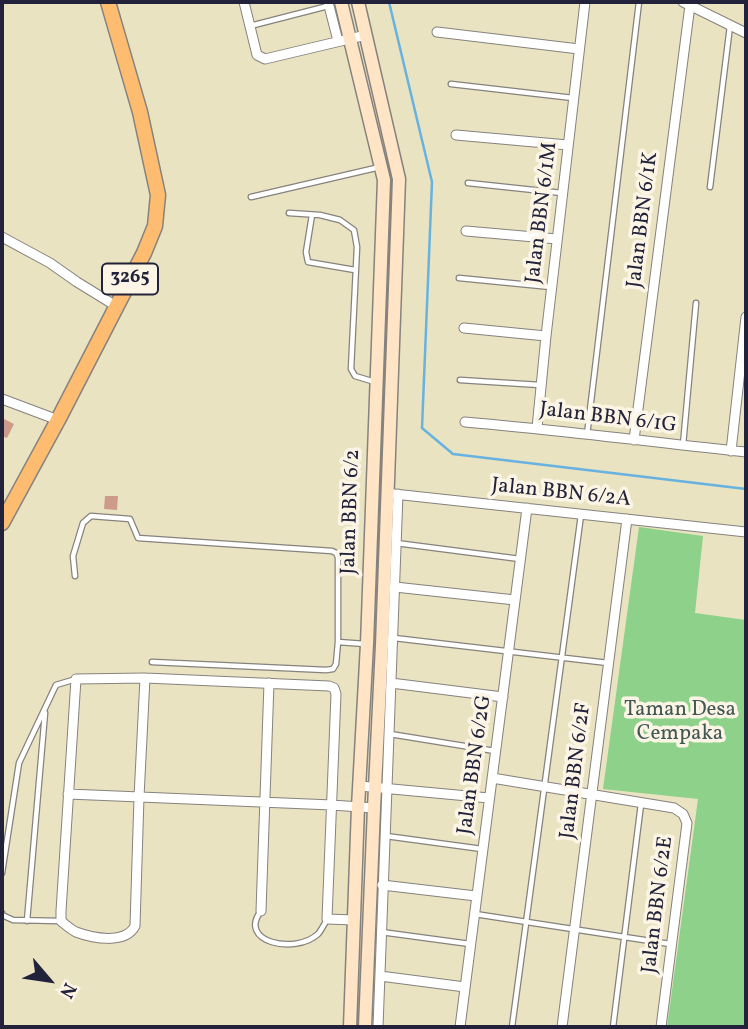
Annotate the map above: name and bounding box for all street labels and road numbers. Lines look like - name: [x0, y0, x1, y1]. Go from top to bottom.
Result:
- street label: Jalan BBN 6/1M: [522, 141, 564, 285]
- street label: Jalan BBN 6/1K: [623, 151, 665, 289]
- road number: 3265: [102, 264, 158, 294]
- street label: Jalan BBN 6/1G: [538, 398, 678, 440]
- street label: Jalan BBN 6/2: [337, 449, 367, 575]
- street label: Jalan BBN 6/2A: [490, 474, 632, 514]
- street label: Jalan BBN 6/2G: [454, 694, 498, 836]
- street label: Jalan BBN 6/2F: [556, 701, 598, 841]
- street label: Jalan BBN 6/2E: [638, 835, 680, 975]

